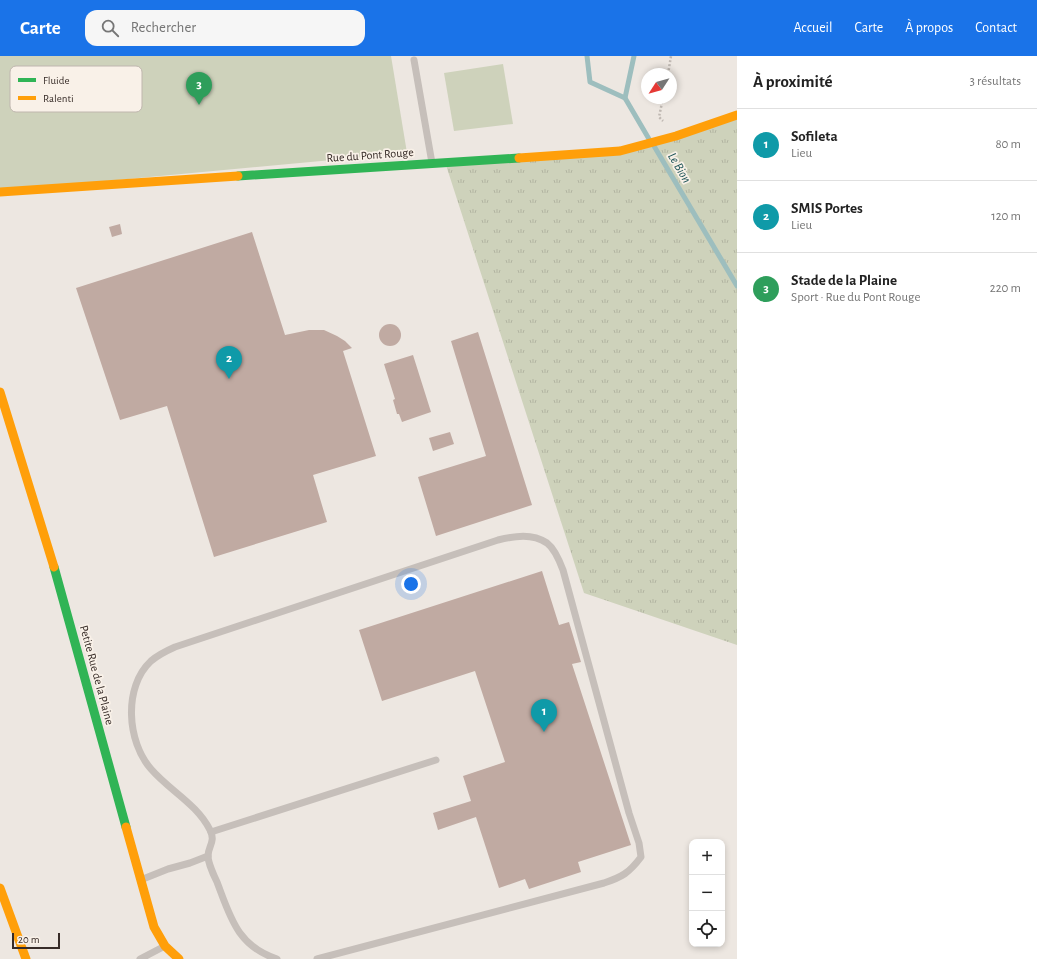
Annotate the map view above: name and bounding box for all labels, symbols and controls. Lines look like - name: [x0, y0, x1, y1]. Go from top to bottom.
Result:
- search box: [85, 10, 365, 46]
- icon: search: [99, 17, 121, 39]
- text: Carte: [20, 19, 61, 38]
- text: Rechercher: [131, 20, 196, 35]
- text: Accueil: [793, 21, 832, 35]
- text: Carte: [854, 21, 883, 35]
- text: À propos: [905, 21, 953, 35]
- text: Contact: [975, 21, 1017, 35]
- legend: [10, 66, 142, 112]
- north arrow: [641, 68, 677, 104]
- pin: 3: [186, 72, 212, 105]
- text: À proximité: [753, 73, 833, 90]
- text: Fluide: [43, 75, 70, 86]
- text: 3 résultats: [970, 75, 1021, 88]
- text: Ralenti: [43, 93, 74, 104]
- text: Sofileta: [791, 129, 838, 144]
- text: 1: [764, 138, 768, 151]
- text: 80 m: [995, 138, 1021, 151]
- street label: Rue du Pont Rouge: [326, 146, 414, 164]
- text: Lieu: [791, 147, 812, 160]
- water label: Le Bion: [665, 151, 693, 185]
- text: SMIS Portes: [791, 201, 863, 216]
- text: 2: [763, 210, 769, 223]
- text: 120 m: [991, 210, 1021, 223]
- text: Lieu: [791, 219, 812, 232]
- text: Stade de la Plaine: [791, 273, 897, 288]
- text: 3: [763, 282, 769, 295]
- text: 220 m: [990, 282, 1021, 295]
- text: Sport · Rue du Pont Rouge: [791, 291, 920, 304]
- pin: 2: [216, 346, 242, 379]
- your location: [401, 574, 421, 594]
- street label: Petite Rue de la Plaine: [78, 624, 116, 726]
- pin: 1: [531, 699, 557, 732]
- map controls: [689, 839, 725, 947]
- button: +: [689, 839, 725, 875]
- button: −: [689, 875, 725, 911]
- button: locate: [689, 911, 725, 947]
- scale bar: [12, 931, 60, 950]
- text: 20 m: [18, 934, 39, 945]

